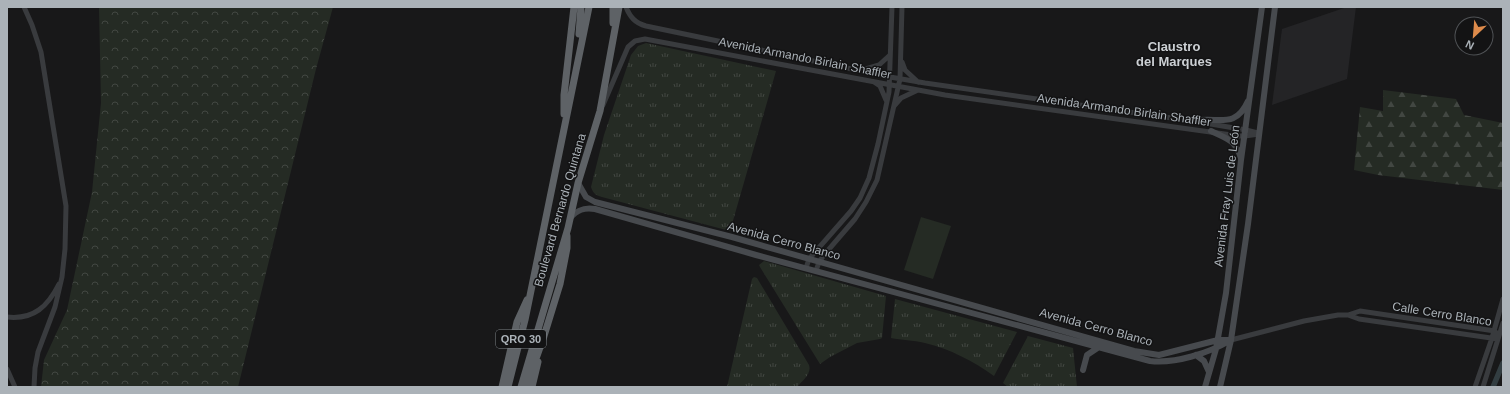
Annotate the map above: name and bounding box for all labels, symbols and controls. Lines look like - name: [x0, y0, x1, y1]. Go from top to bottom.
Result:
- north arrow: [1454, 16, 1494, 56]
- street label: Avenida Armando Birlain Shaffler: [717, 34, 893, 82]
- text: N: [1463, 38, 1476, 52]
- district label: Claustro del Marques: [1136, 39, 1212, 69]
- street label: Avenida Armando Birlain Shaffler: [1036, 91, 1212, 129]
- street label: Avenida Fray Luis de León: [1211, 124, 1243, 268]
- street label: Boulevard Bernardo Quintana: [531, 131, 589, 288]
- street label: Avenida Cerro Blanco: [726, 219, 842, 263]
- street label: Calle Cerro Blanco: [1391, 299, 1493, 329]
- street label: Avenida Cerro Blanco: [1038, 305, 1154, 349]
- road number: QRO 30: [496, 330, 546, 348]

